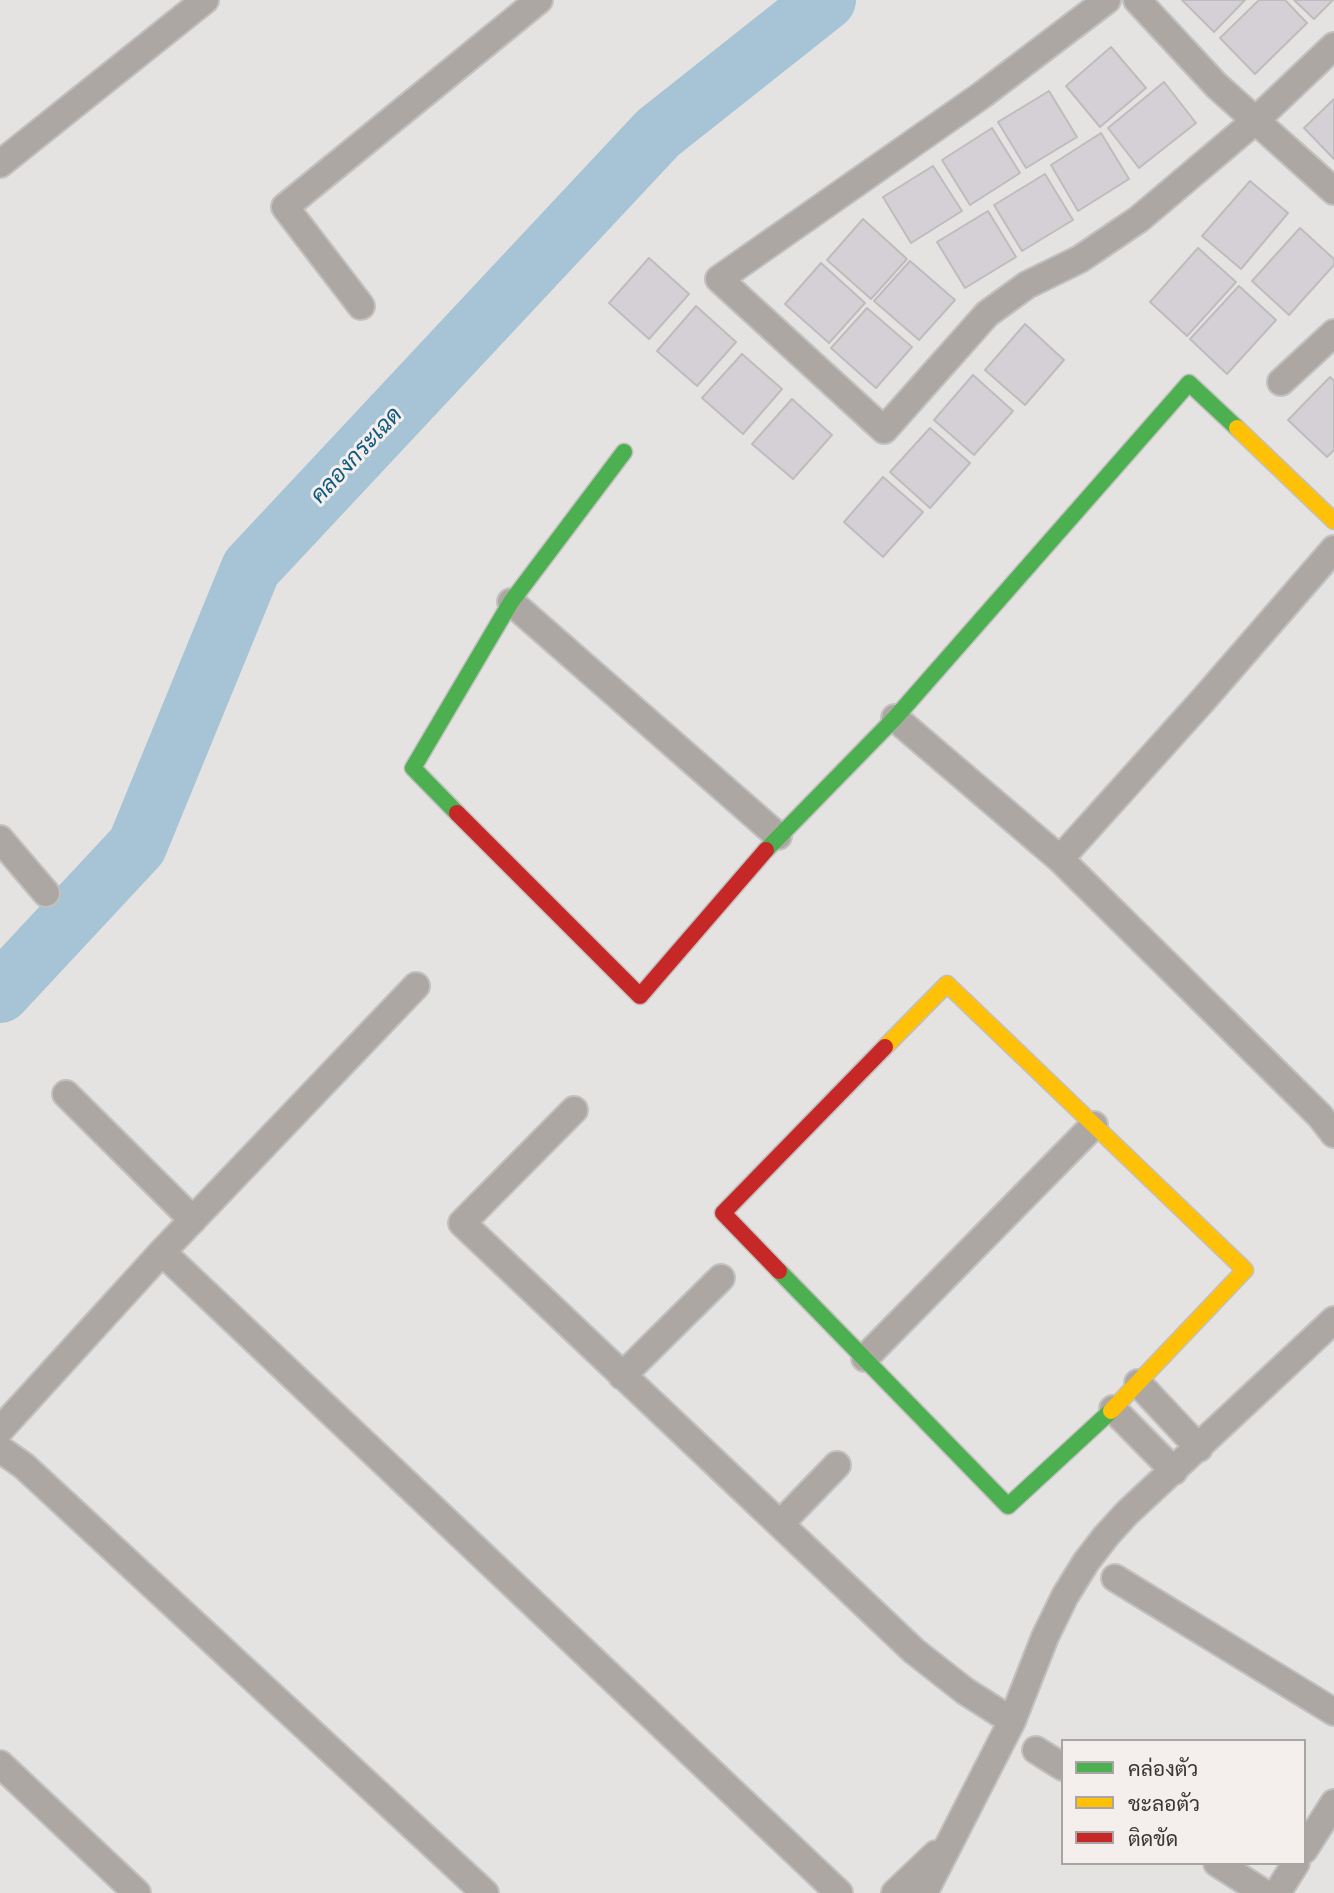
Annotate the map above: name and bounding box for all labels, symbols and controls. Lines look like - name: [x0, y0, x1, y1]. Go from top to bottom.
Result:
- water label: คลองกระเฉด: [304, 401, 408, 509]
- legend: [1061, 1739, 1306, 1865]
- text: คล่องตัว: [1128, 1755, 1198, 1780]
- text: ชะลอตัว: [1128, 1790, 1200, 1815]
- text: ติดขัด: [1128, 1825, 1178, 1850]

